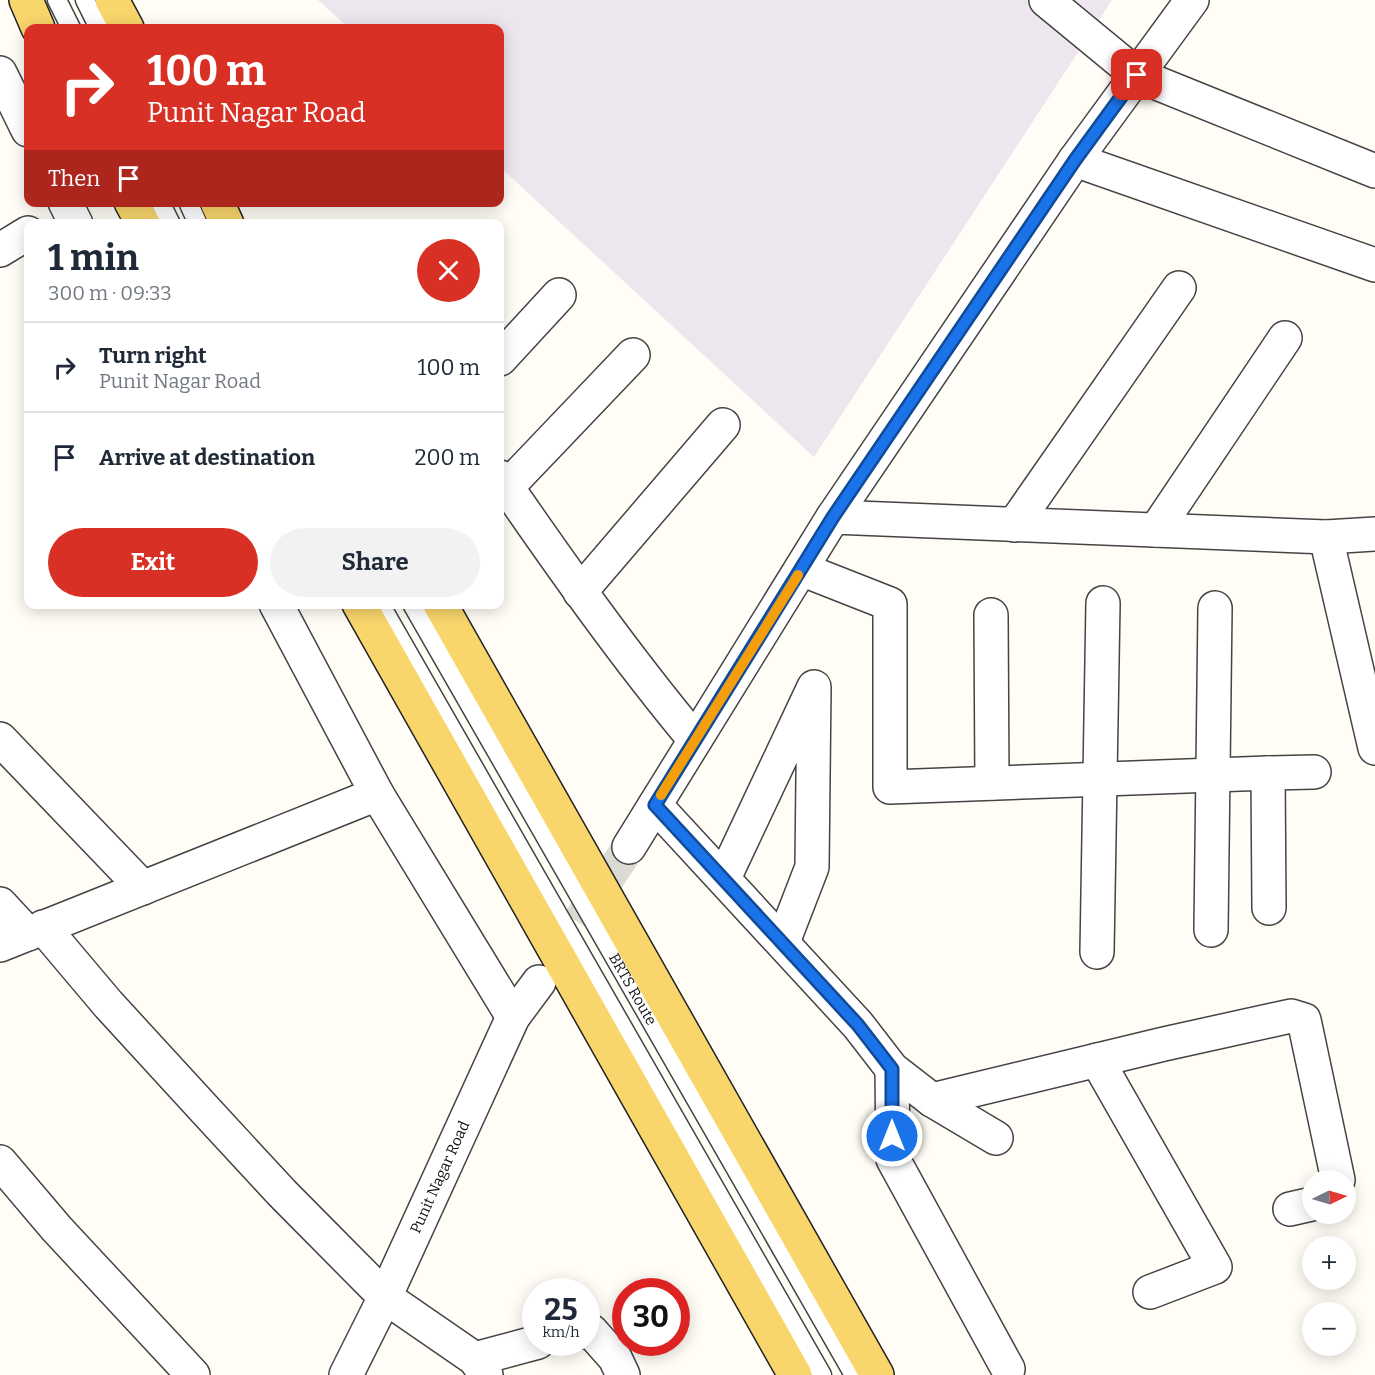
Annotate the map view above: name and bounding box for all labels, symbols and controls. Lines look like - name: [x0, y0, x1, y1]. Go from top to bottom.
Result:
- text: 100 m: [147, 46, 266, 96]
- icon: right: [48, 48, 126, 126]
- pin: [1111, 49, 1162, 100]
- icon: arrive: [1120, 58, 1153, 91]
- text: Punit Nagar Road: [147, 97, 366, 129]
- icon: arrive: [112, 162, 145, 195]
- text: Then: [48, 165, 100, 192]
- text: 1 min: [48, 236, 139, 280]
- button: close: [417, 239, 480, 302]
- text: 300 m · 09:33: [48, 281, 172, 305]
- text: Turn right: [99, 342, 207, 369]
- icon: right: [48, 351, 81, 384]
- text: 100 m: [417, 354, 480, 381]
- text: Punit Nagar Road: [99, 369, 261, 393]
- icon: arrive: [48, 441, 81, 474]
- text: Arrive at destination: [99, 444, 315, 471]
- text: 200 m: [414, 444, 480, 471]
- button: Exit: [48, 528, 258, 597]
- button: Share: [270, 528, 480, 597]
- street label: BRTS Route: [605, 950, 661, 1028]
- position arrow: [860, 1104, 924, 1168]
- street label: Punit Nagar Road: [406, 1118, 473, 1236]
- north arrow: [1302, 1170, 1356, 1224]
- map controls: [1302, 1170, 1356, 1356]
- button: +: [1302, 1236, 1356, 1290]
- speed limit sign: 30: [612, 1278, 690, 1356]
- text: 25: [544, 1292, 578, 1328]
- button: −: [1302, 1302, 1356, 1356]
- text: km/h: [542, 1323, 580, 1341]

